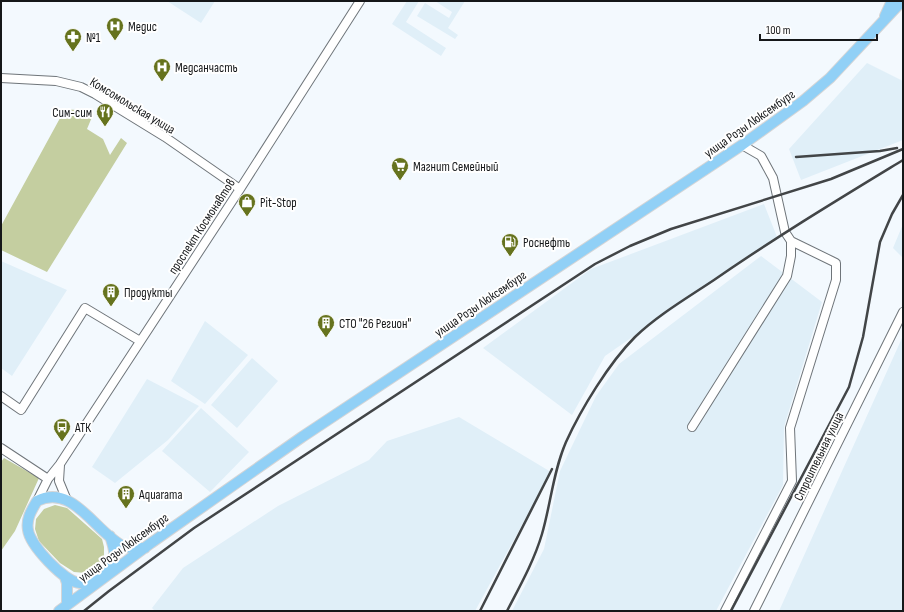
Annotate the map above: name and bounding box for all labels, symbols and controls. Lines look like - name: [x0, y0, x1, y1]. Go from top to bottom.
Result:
- hospital icon: Медис: [105, 16, 125, 41]
- scale bar: [760, 16, 877, 42]
- place label: Медис: [128, 19, 157, 35]
- text: 100 m: [766, 23, 791, 38]
- pharmacy icon: №1: [63, 27, 83, 52]
- place label: №1: [86, 30, 101, 46]
- hospital icon: Медсанчасть: [152, 57, 172, 82]
- place label: Медсанчасть: [175, 60, 238, 76]
- street label: Комсомольская улица: [87, 74, 178, 138]
- street label: улица Розы Люксембург: [701, 86, 798, 161]
- restaurant icon: Сим-сим: [95, 102, 115, 127]
- place label: Сим-сим: [52, 105, 92, 121]
- supermarket icon: Магнит Семейный: [390, 156, 410, 181]
- place label: Магнит Семейный: [413, 159, 499, 175]
- street label: проспект Космонавтов: [165, 176, 239, 277]
- shop icon: Pit-Stop: [237, 192, 257, 217]
- place label: Pit-Stop: [260, 195, 297, 211]
- fuel station icon: Роснефть: [500, 232, 520, 257]
- place label: Роснефть: [523, 235, 570, 251]
- street label: улица Розы Люксембург: [432, 267, 530, 340]
- building icon: Продукты: [101, 282, 121, 307]
- place label: Продукты: [124, 285, 172, 301]
- building icon: СТО "26 Регион": [316, 313, 336, 338]
- place label: СТО "26 Регион": [339, 316, 411, 332]
- street label: Строительная улица: [790, 409, 847, 504]
- bus stop icon: АТК: [52, 417, 72, 442]
- place label: АТК: [74, 420, 91, 436]
- building icon: Aquarama: [116, 484, 136, 509]
- place label: Aquarama: [138, 487, 182, 503]
- street label: улица Розы Люксембург: [75, 510, 172, 586]

